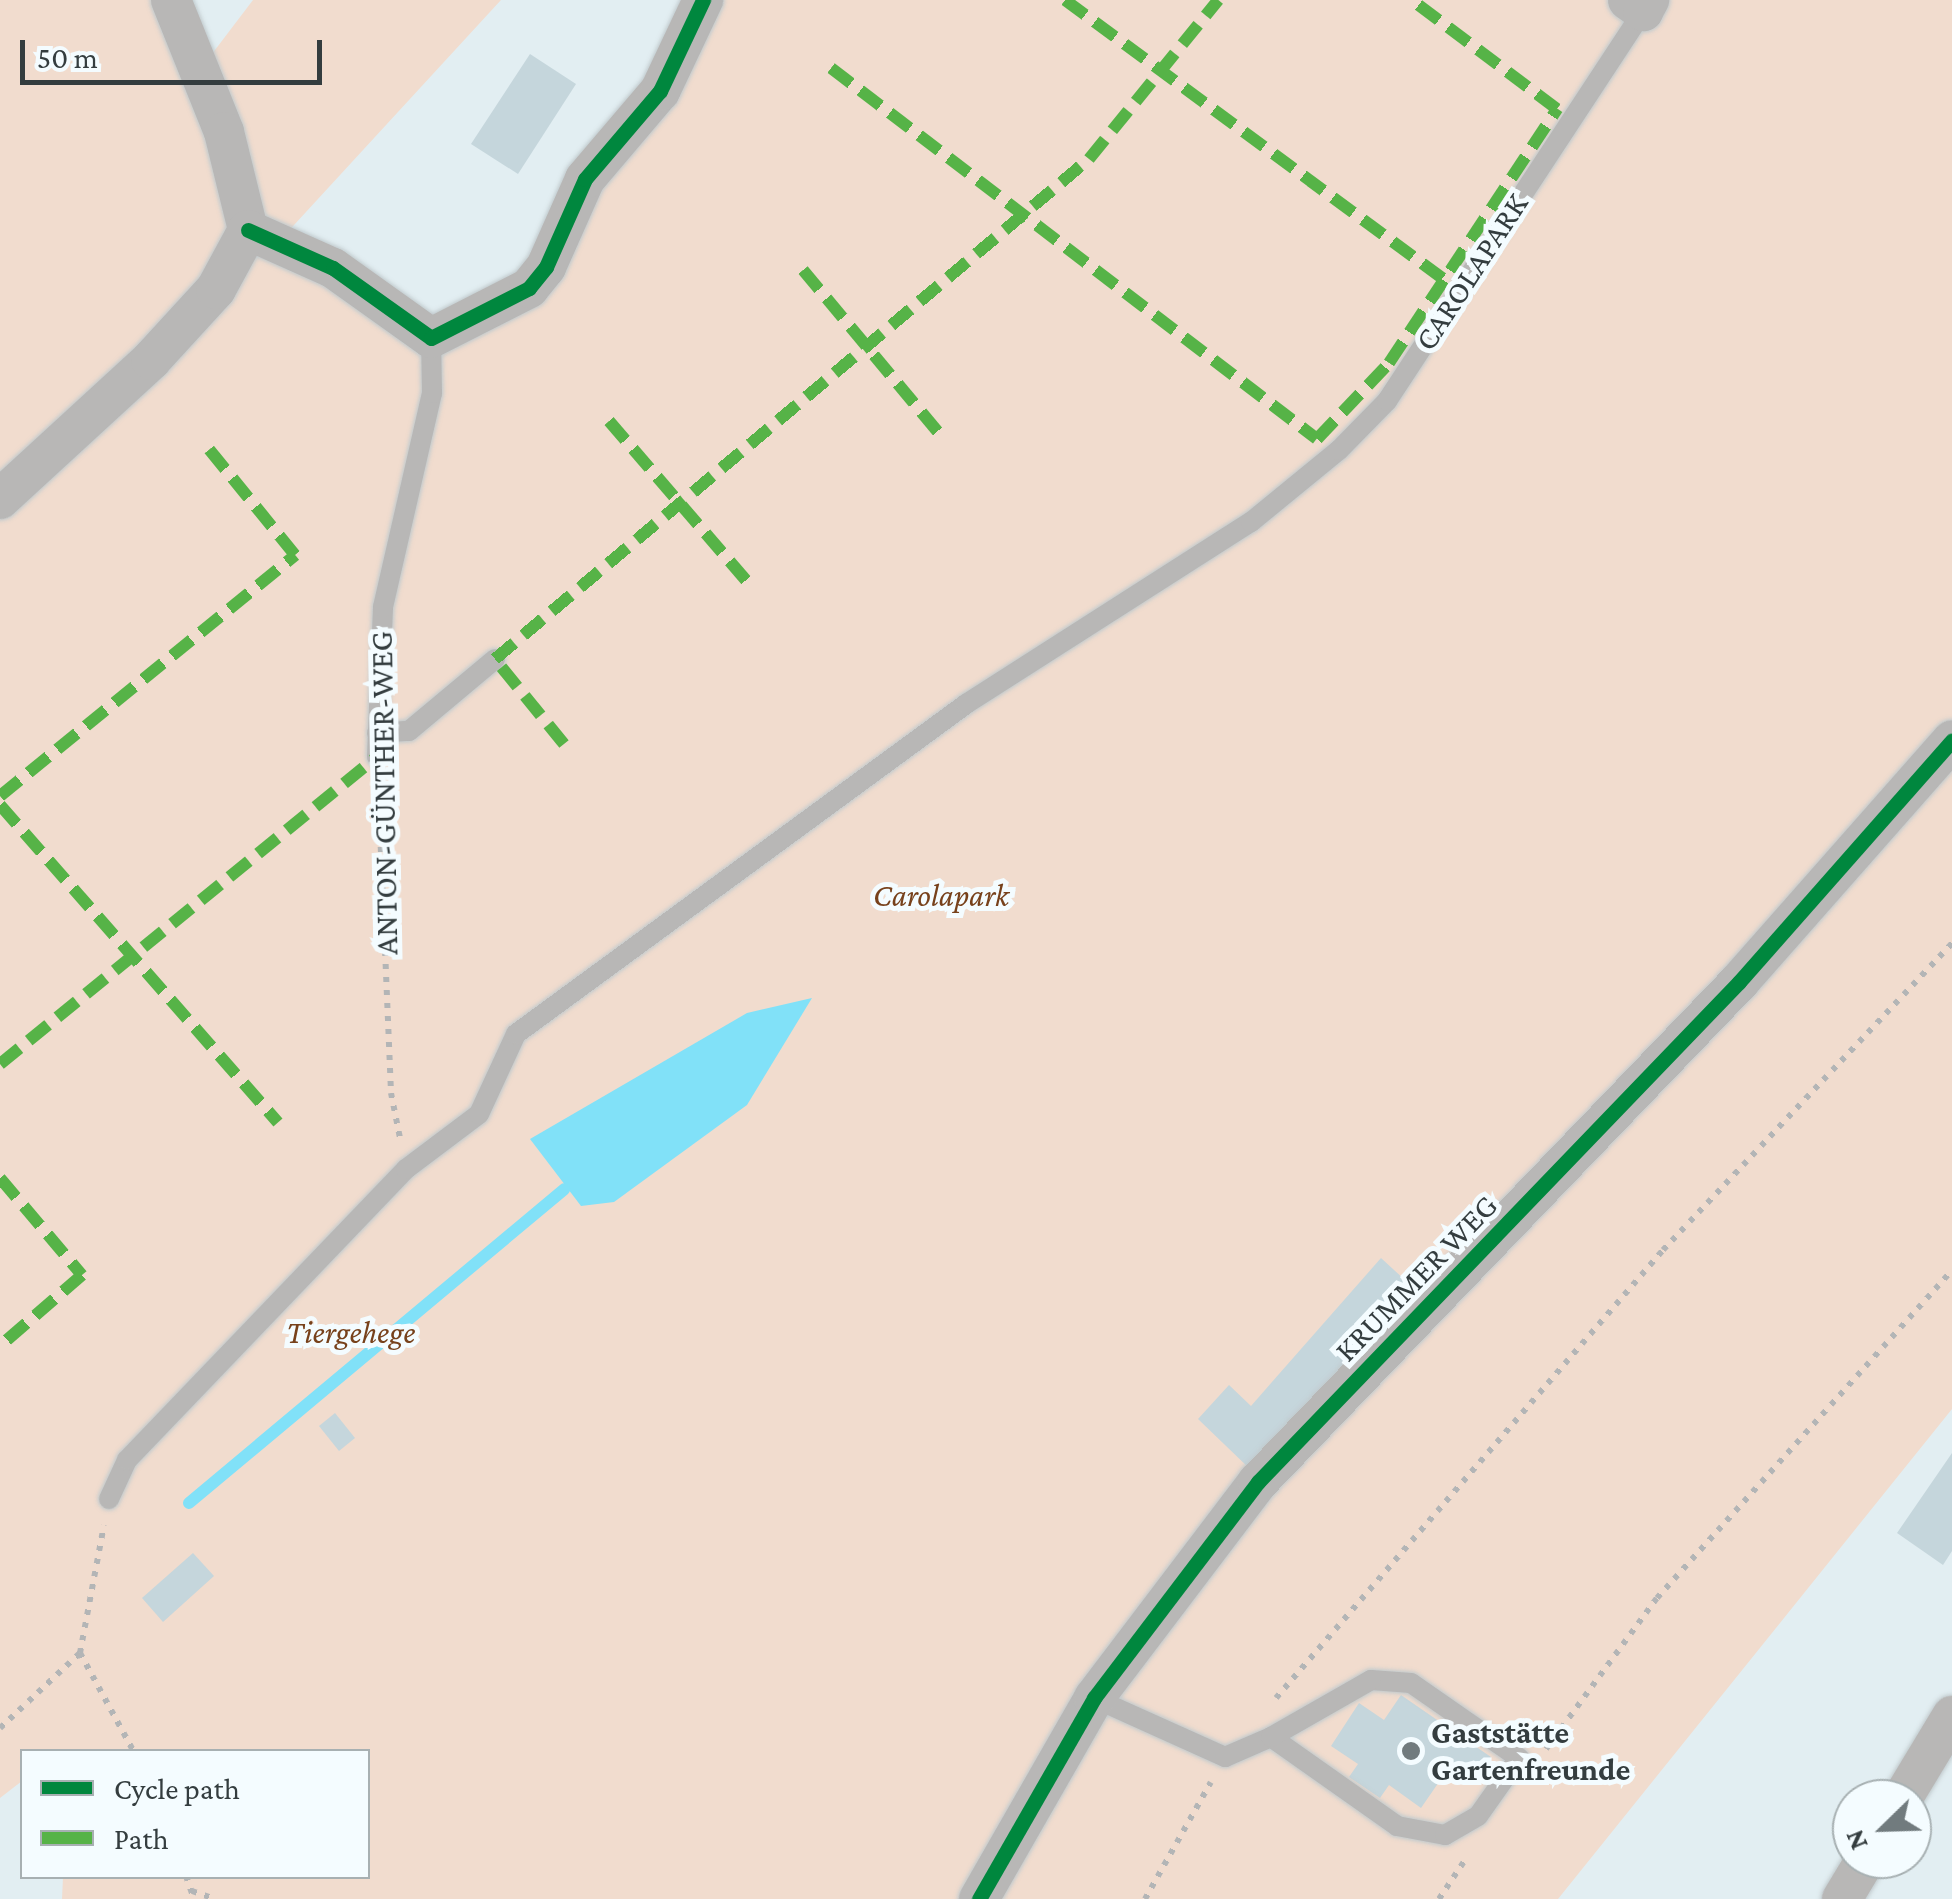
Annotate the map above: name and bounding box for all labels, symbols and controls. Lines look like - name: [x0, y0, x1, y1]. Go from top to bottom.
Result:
- scale bar: [25, 20, 328, 82]
- text: 50 m: [37, 41, 98, 74]
- street label: CAROLAPARK: [1406, 186, 1536, 358]
- street label: ANTON-GÜNTHER-WEG: [362, 631, 406, 955]
- park label: Carolapark: [873, 876, 1009, 914]
- street label: KRUMMER WEG: [1327, 1186, 1505, 1370]
- park label: Tiergehege: [287, 1313, 415, 1351]
- place label: Gaststätte Gartenfreunde: [1431, 1714, 1630, 1789]
- marker: Gaststätte Gartenfreunde: [1400, 1740, 1422, 1762]
- legend: [20, 1749, 370, 1879]
- text: Cycle path: [114, 1772, 240, 1805]
- north arrow: [1832, 1779, 1932, 1879]
- text: Path: [114, 1822, 169, 1855]
- text: N: [1838, 1825, 1874, 1855]

